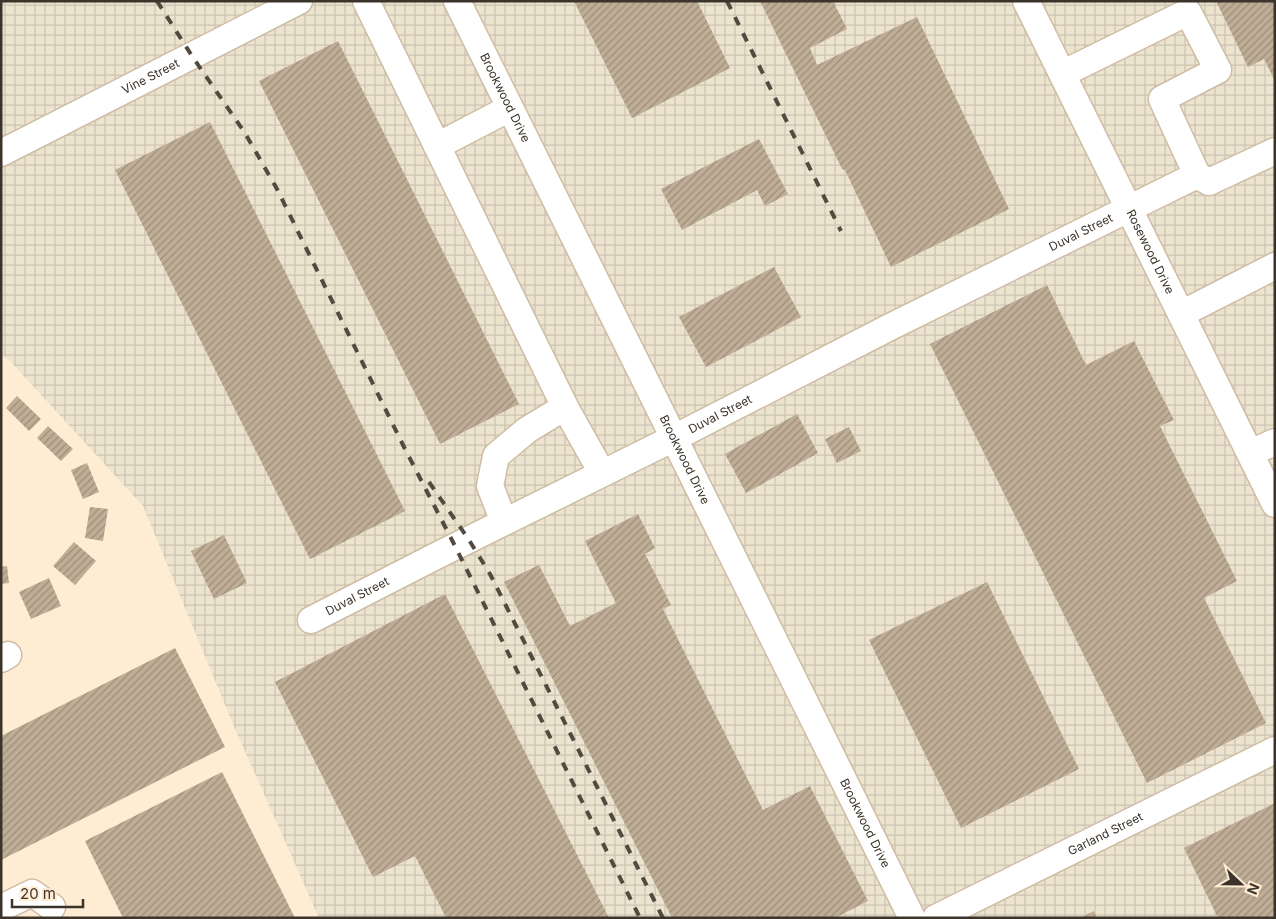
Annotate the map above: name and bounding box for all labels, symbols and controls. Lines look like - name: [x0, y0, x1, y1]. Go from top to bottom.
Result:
- street label: Brookwood Drive: [477, 50, 534, 145]
- street label: Vine Street: [119, 55, 182, 97]
- street label: Rosewood Drive: [1123, 207, 1178, 296]
- street label: Duval Street: [1046, 210, 1115, 254]
- street label: Duval Street: [686, 391, 754, 436]
- street label: Brookwood Drive: [657, 412, 713, 507]
- street label: Duval Street: [323, 573, 391, 618]
- street label: Brookwood Drive: [837, 776, 894, 870]
- street label: Garland Street: [1065, 809, 1145, 859]
- north arrow: [1216, 859, 1266, 909]
- scale bar: [12, 876, 84, 908]
- text: N: [1244, 881, 1263, 897]
- text: 20 m: [20, 884, 56, 903]

